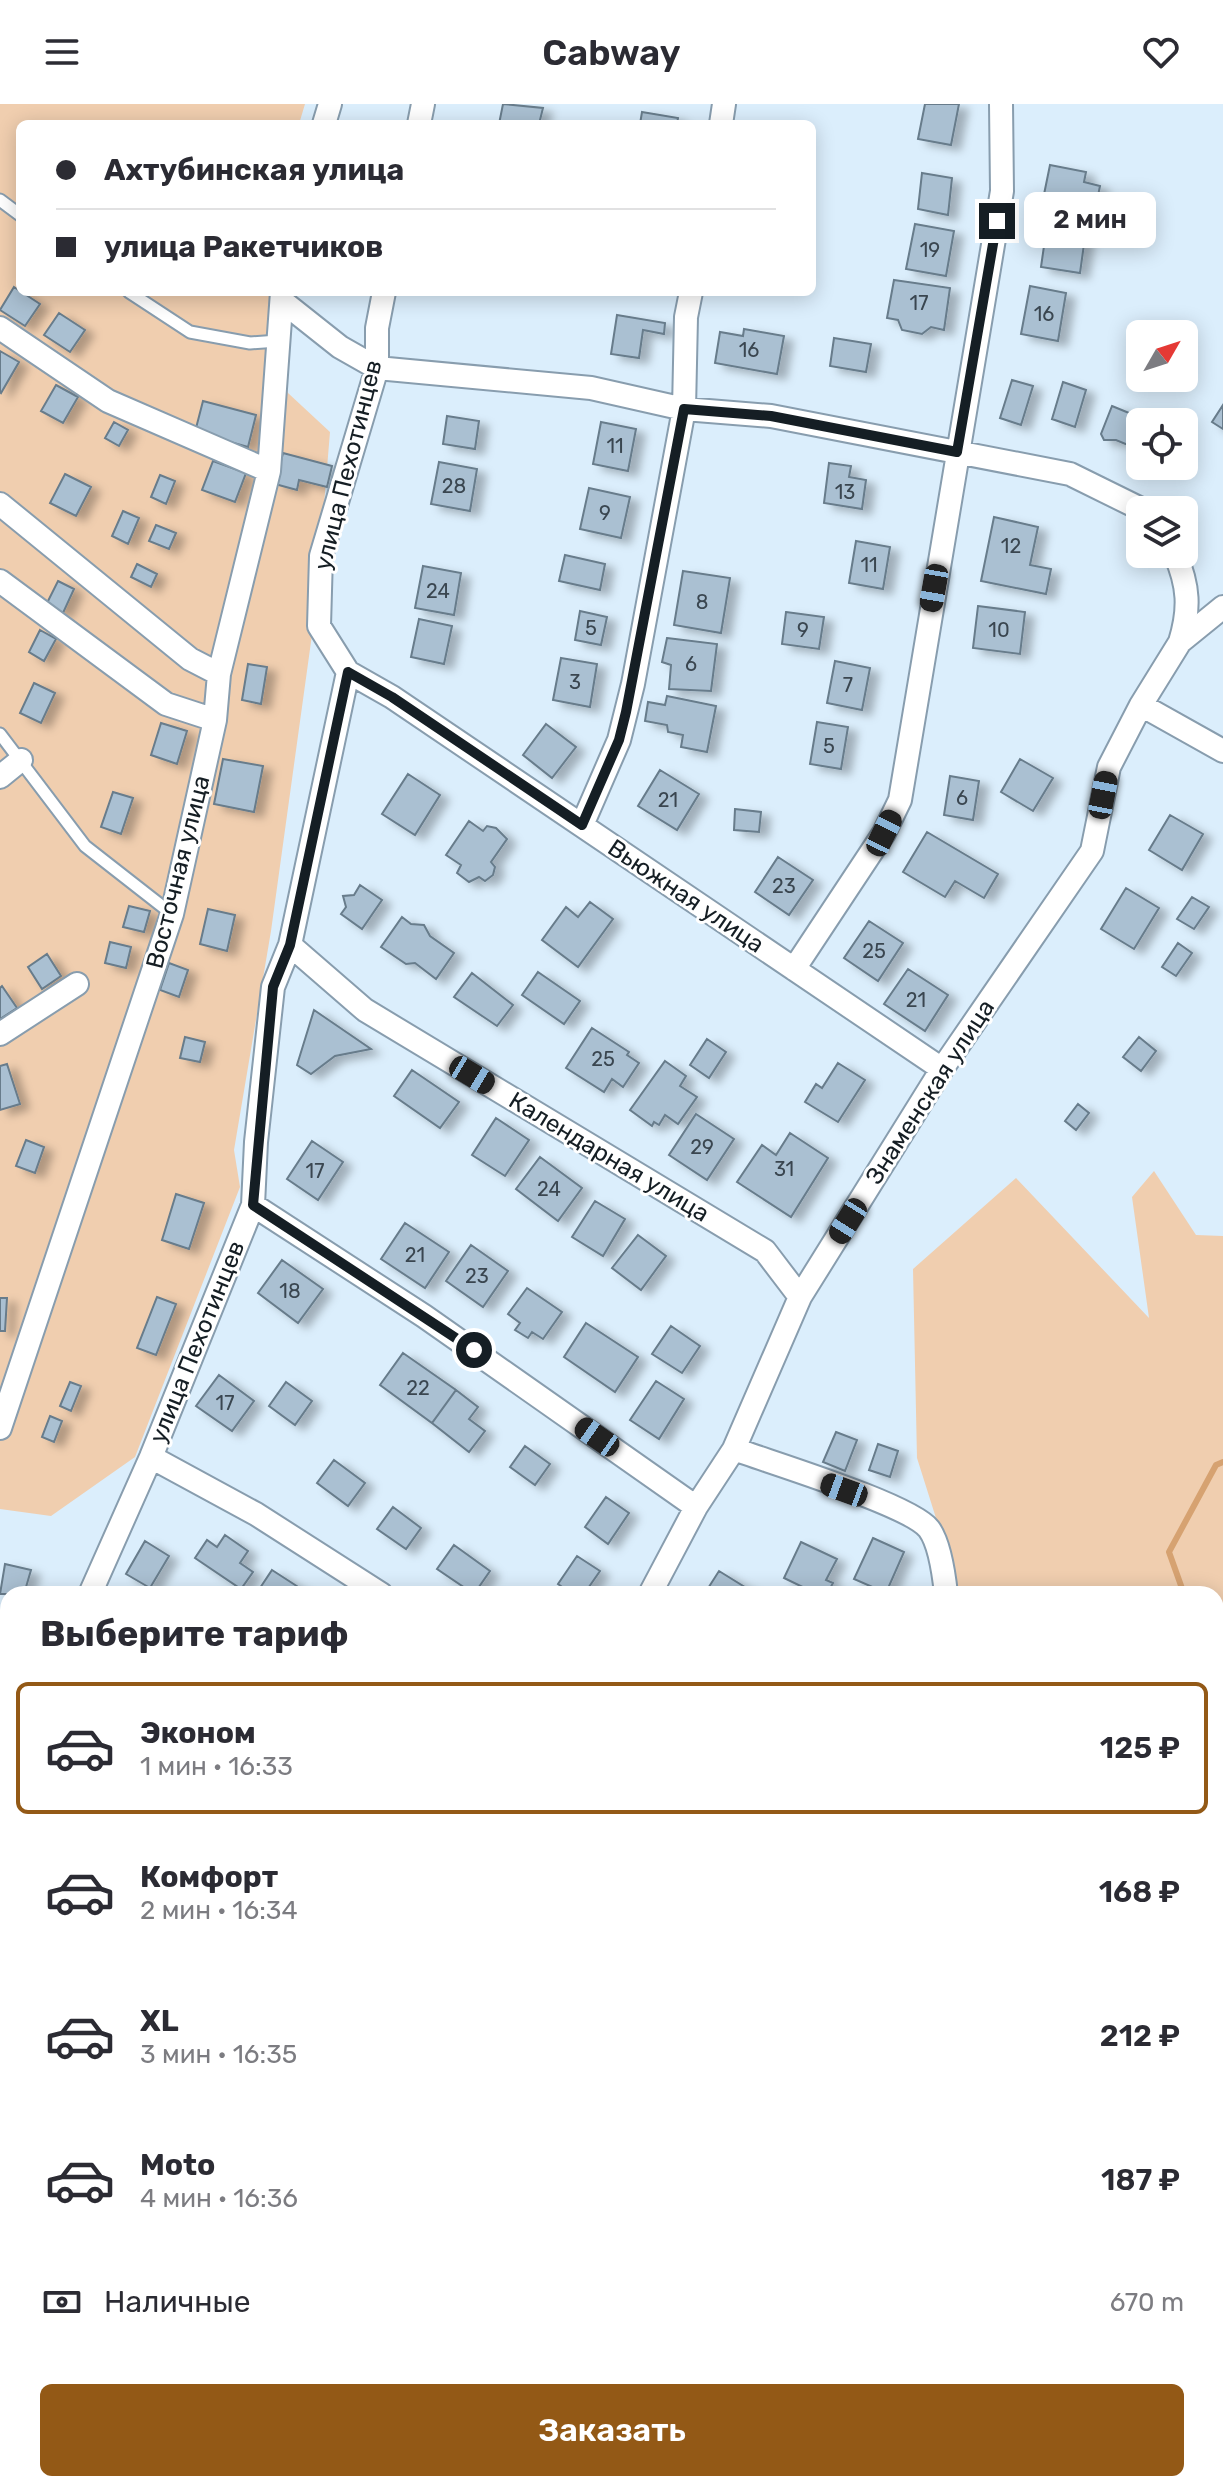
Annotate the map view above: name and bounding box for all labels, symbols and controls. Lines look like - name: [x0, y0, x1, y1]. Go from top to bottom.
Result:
- icon: menu: [40, 30, 84, 74]
- icon: heart: [1139, 30, 1183, 74]
- text: Cabway: [542, 31, 681, 74]
- text: Ахтубинская улица: [104, 152, 404, 188]
- callout: 2 мин: [1025, 193, 1157, 249]
- route end: [979, 203, 1015, 239]
- text: 2 мин: [1053, 204, 1127, 235]
- text: улица Ракетчиков: [104, 229, 383, 265]
- house number: 19: [920, 238, 940, 262]
- house number: 17: [910, 291, 928, 315]
- house number: 16: [1034, 302, 1054, 326]
- north arrow: [1126, 320, 1198, 392]
- map controls: [1126, 320, 1198, 568]
- house number: 16: [739, 338, 759, 362]
- street label: улица Пехотинцев: [308, 357, 388, 573]
- button: locate: [1126, 408, 1198, 480]
- house number: 11: [606, 434, 624, 458]
- house number: 28: [442, 474, 466, 498]
- house number: 13: [835, 480, 855, 504]
- button: layers: [1126, 496, 1198, 568]
- house number: 9: [599, 501, 611, 525]
- house number: 12: [1001, 534, 1021, 558]
- house number: 11: [860, 553, 878, 577]
- car: [918, 562, 950, 614]
- house number: 24: [426, 579, 450, 603]
- house number: 8: [696, 590, 708, 614]
- house number: 5: [585, 616, 597, 640]
- house number: 9: [797, 618, 809, 642]
- house number: 10: [988, 618, 1010, 642]
- house number: 6: [685, 652, 697, 676]
- house number: 3: [569, 670, 581, 694]
- house number: 7: [843, 673, 853, 697]
- house number: 5: [823, 734, 835, 758]
- car: [1087, 769, 1119, 821]
- street label: Восточная улица: [140, 772, 216, 972]
- house number: 6: [956, 786, 968, 810]
- house number: 21: [658, 788, 678, 812]
- car: [863, 806, 905, 860]
- street label: Вьюжная улица: [603, 833, 769, 959]
- house number: 23: [772, 874, 796, 898]
- house number: 25: [862, 939, 886, 963]
- house number: 21: [906, 988, 926, 1012]
- street label: Знаменская улица: [860, 994, 1000, 1190]
- house number: 25: [591, 1047, 615, 1071]
- car: [445, 1052, 499, 1098]
- street label: Календарная улица: [504, 1086, 714, 1228]
- house number: 29: [690, 1135, 714, 1159]
- house number: 31: [774, 1157, 794, 1181]
- house number: 17: [306, 1159, 324, 1183]
- house number: 24: [537, 1177, 561, 1201]
- car: [825, 1194, 871, 1248]
- street label: улица Пехотинцев: [144, 1237, 250, 1447]
- house number: 21: [405, 1243, 425, 1267]
- house number: 23: [465, 1264, 489, 1288]
- house number: 18: [279, 1279, 301, 1303]
- route start: [456, 1332, 492, 1368]
- house number: 22: [406, 1376, 430, 1400]
- house number: 17: [216, 1391, 234, 1415]
- car: [570, 1413, 624, 1461]
- car: [817, 1471, 871, 1509]
- text: Выберите тариф: [40, 1612, 349, 1655]
- icon: car: [44, 1712, 116, 1784]
- text: Эконом: [140, 1715, 256, 1751]
- text: 125 ₽: [1100, 1730, 1180, 1766]
- text: 1 мин · 16:33: [140, 1751, 293, 1782]
- icon: car: [44, 1856, 116, 1928]
- text: Комфорт: [140, 1859, 278, 1895]
- text: 168 ₽: [1099, 1874, 1180, 1910]
- text: 2 мин · 16:34: [140, 1895, 298, 1926]
- icon: car: [44, 2000, 116, 2072]
- text: XL: [140, 2003, 179, 2039]
- text: 212 ₽: [1100, 2018, 1180, 2054]
- text: 3 мин · 16:35: [140, 2039, 297, 2070]
- icon: car: [44, 2144, 116, 2216]
- text: Moto: [140, 2147, 215, 2183]
- text: 187 ₽: [1101, 2162, 1180, 2198]
- text: 4 мин · 16:36: [140, 2183, 298, 2214]
- icon: cash: [40, 2280, 84, 2324]
- text: Наличные: [104, 2284, 250, 2320]
- text: 670 m: [1110, 2287, 1184, 2318]
- button: Заказать: [40, 2384, 1184, 2476]

